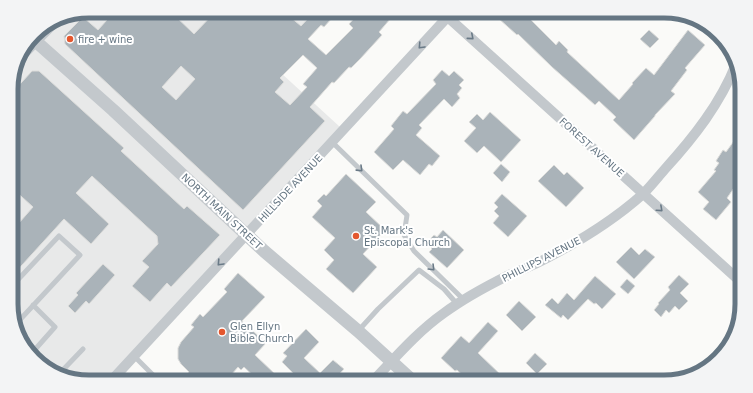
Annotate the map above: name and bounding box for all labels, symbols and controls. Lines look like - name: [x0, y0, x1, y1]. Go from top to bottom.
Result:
- one-way arrow: [466, 32, 473, 39]
- marker: fire + wine: [65, 34, 75, 44]
- place label: fire + wine: [78, 34, 133, 45]
- one-way arrow: [419, 41, 426, 48]
- street label: FOREST AVENUE: [557, 116, 626, 179]
- street label: HILLSIDE AVENUE: [256, 152, 325, 224]
- one-way arrow: [355, 164, 363, 172]
- street label: NORTH MAIN STREET: [179, 171, 265, 252]
- one-way arrow: [655, 204, 663, 211]
- place label: St. Mark's Episcopal Church: [364, 225, 450, 248]
- marker: St. Mark's Episcopal Church: [351, 231, 361, 241]
- street label: PHILLIPS AVENUE: [500, 235, 582, 284]
- one-way arrow: [217, 258, 225, 266]
- one-way arrow: [427, 263, 435, 271]
- place label: Glen Ellyn Bible Church: [230, 321, 293, 344]
- marker: Glen Ellyn Bible Church: [217, 327, 227, 337]

